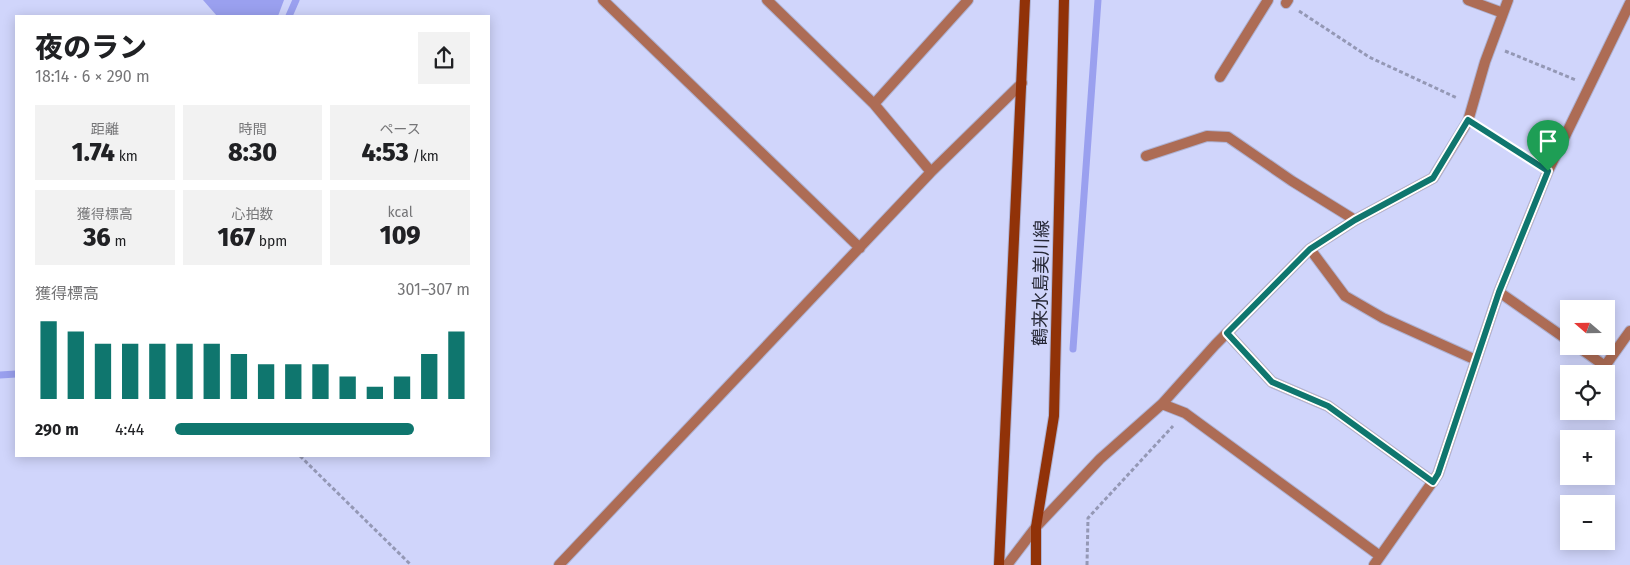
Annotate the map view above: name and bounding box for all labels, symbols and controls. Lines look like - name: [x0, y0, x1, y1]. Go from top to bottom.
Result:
- text: 夜のラン: [35, 31, 147, 64]
- button: share: [418, 32, 470, 84]
- text: 18:14 · 6 × 290 m: [35, 67, 150, 86]
- pin: [1527, 120, 1569, 171]
- text: 距離: [91, 121, 119, 138]
- text: 時間: [238, 121, 266, 138]
- text: ペース: [380, 121, 421, 138]
- icon: arrive: [1534, 127, 1562, 155]
- text: 1.74: [72, 138, 115, 168]
- text: 8:30: [228, 138, 277, 168]
- text: 4:53: [361, 138, 409, 168]
- text: km: [115, 148, 138, 165]
- text: /km: [409, 148, 439, 165]
- text: kcal: [388, 204, 413, 221]
- text: 獲得標高: [77, 206, 133, 223]
- text: 心拍数: [231, 206, 273, 223]
- street label: 鶴来水島美川線: [1029, 220, 1053, 346]
- text: 109: [380, 221, 421, 251]
- text: 36: [83, 223, 111, 253]
- text: 167: [218, 223, 255, 253]
- text: m: [111, 233, 126, 250]
- text: bpm: [255, 233, 287, 250]
- text: 301–307 m: [398, 280, 470, 299]
- text: 獲得標高: [35, 284, 99, 303]
- north arrow: [1560, 300, 1615, 355]
- map controls: [1560, 300, 1615, 550]
- button: locate: [1560, 365, 1615, 420]
- text: 290 m: [35, 420, 79, 439]
- text: 4:44: [115, 420, 144, 439]
- button: +: [1560, 430, 1615, 485]
- button: −: [1560, 495, 1615, 550]

